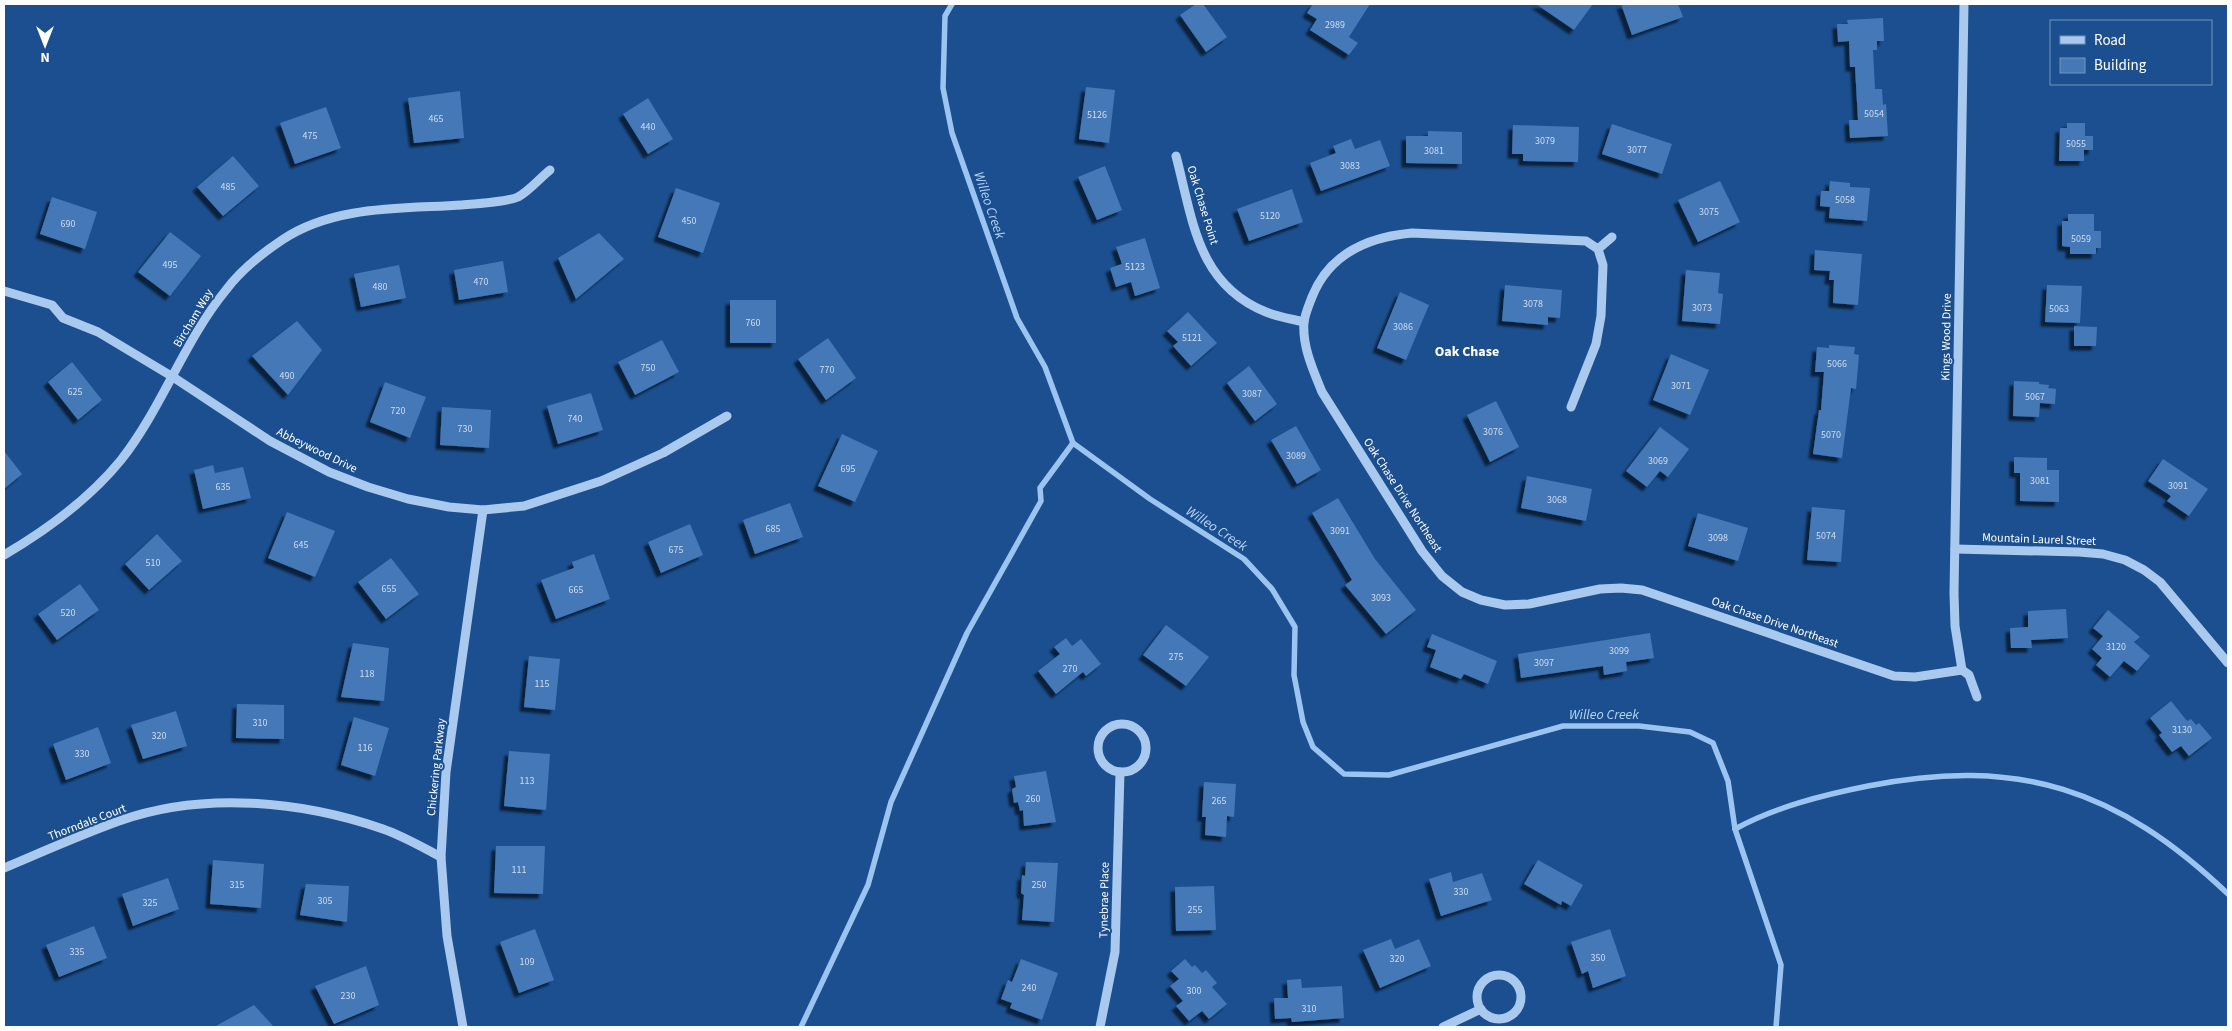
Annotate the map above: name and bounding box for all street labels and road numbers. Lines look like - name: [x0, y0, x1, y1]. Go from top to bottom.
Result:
- street label: Oak Chase Point: [1182, 164, 1223, 247]
- street label: Bircham Way: [169, 286, 218, 351]
- street label: Kings Wood Drive: [1937, 293, 1956, 381]
- street label: Abbeywood Drive: [273, 424, 360, 477]
- street label: Oak Chase Drive Northeast: [1359, 435, 1446, 556]
- street label: Mountain Laurel Street: [1982, 529, 2096, 550]
- street label: Oak Chase Drive Northeast: [1709, 593, 1841, 652]
- street label: Chickering Parkway: [423, 717, 450, 817]
- street label: Thorndale Court: [46, 800, 129, 845]
- street label: Tynebrae Place: [1095, 862, 1114, 938]

